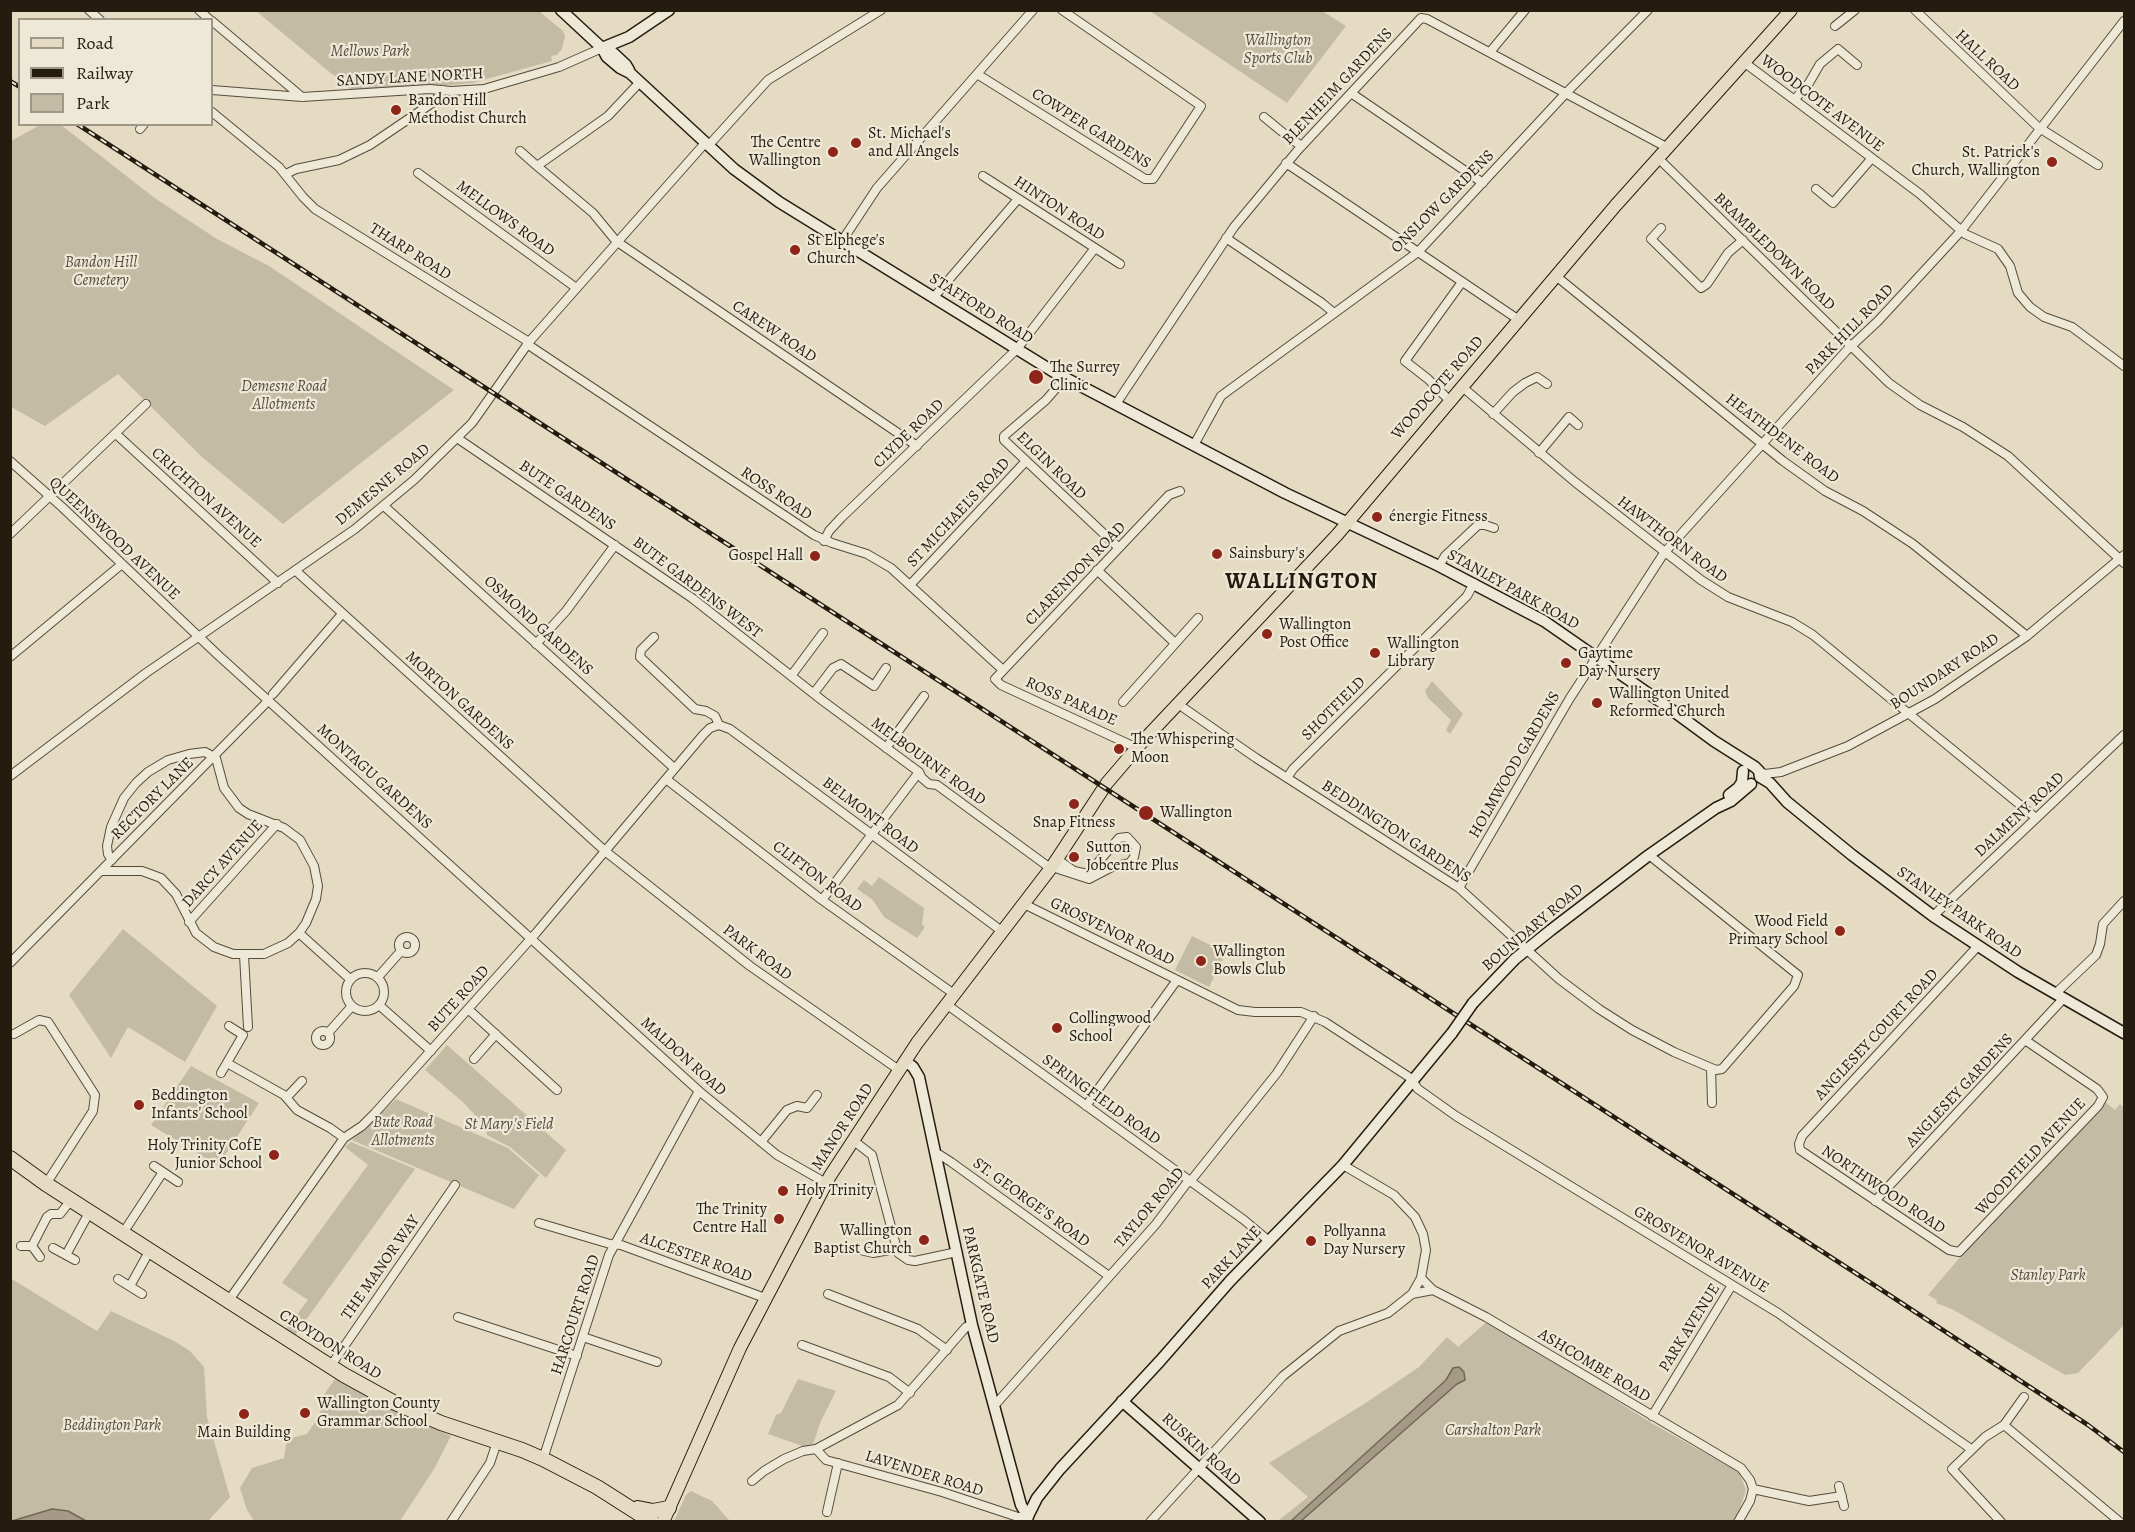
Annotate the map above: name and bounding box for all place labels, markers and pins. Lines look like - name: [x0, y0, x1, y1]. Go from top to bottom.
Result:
- place label: Bandon Hill Methodist Church: [408, 91, 527, 129]
- marker: Bandon Hill Methodist Church: [389, 103, 403, 117]
- place label: St. Michael's and All Angels: [868, 124, 959, 162]
- place label: The Centre Wallington: [749, 133, 821, 171]
- marker: St. Michael's and All Angels: [849, 136, 863, 150]
- place label: St. Patrick's Church, Wallington: [1911, 143, 2040, 181]
- marker: The Centre Wallington: [826, 145, 840, 159]
- marker: St. Patrick's Church, Wallington: [2045, 155, 2059, 169]
- place label: St Elphege's Church: [807, 231, 885, 269]
- marker: St Elphege's Church: [788, 243, 802, 257]
- place label: The Surrey Clinic: [1050, 358, 1120, 396]
- marker: The Surrey Clinic: [1027, 368, 1045, 386]
- place label: énergie Fitness: [1389, 507, 1488, 527]
- marker: énergie Fitness: [1370, 510, 1384, 524]
- place label: Sainsbury's: [1229, 544, 1305, 564]
- place label: Gospel Hall: [729, 546, 803, 566]
- marker: Sainsbury's: [1210, 547, 1224, 561]
- marker: Gospel Hall: [808, 549, 822, 563]
- place label: Wallington Post Office: [1279, 615, 1351, 653]
- marker: Wallington Post Office: [1260, 627, 1274, 641]
- place label: Wallington Library: [1387, 634, 1459, 672]
- place label: Gaytime Day Nursery: [1578, 644, 1660, 682]
- marker: Wallington Library: [1368, 646, 1382, 660]
- marker: Gaytime Day Nursery: [1559, 656, 1573, 670]
- place label: Wallington United Reformed Church: [1609, 684, 1729, 722]
- marker: Wallington United Reformed Church: [1590, 696, 1604, 710]
- place label: The Whispering Moon: [1131, 730, 1234, 768]
- marker: The Whispering Moon: [1112, 742, 1126, 756]
- marker: Snap Fitness: [1067, 797, 1081, 811]
- place label: Wallington: [1160, 803, 1232, 823]
- marker: Wallington: [1137, 804, 1155, 822]
- place label: Snap Fitness: [1033, 813, 1115, 833]
- place label: Sutton Jobcentre Plus: [1086, 838, 1179, 876]
- marker: Sutton Jobcentre Plus: [1067, 850, 1081, 864]
- place label: Wood Field Primary School: [1728, 912, 1828, 950]
- marker: Wood Field Primary School: [1833, 924, 1847, 938]
- place label: Wallington Bowls Club: [1213, 942, 1286, 980]
- marker: Wallington Bowls Club: [1194, 954, 1208, 968]
- place label: Collingwood School: [1069, 1009, 1151, 1047]
- marker: Collingwood School: [1050, 1021, 1064, 1035]
- place label: Beddington Infants' School: [151, 1086, 248, 1124]
- marker: Beddington Infants' School: [132, 1098, 146, 1112]
- place label: Holy Trinity CofE Junior School: [147, 1136, 262, 1174]
- marker: Holy Trinity CofE Junior School: [267, 1148, 281, 1162]
- place label: Holy Trinity: [795, 1181, 874, 1201]
- marker: Holy Trinity: [776, 1184, 790, 1198]
- place label: The Trinity Centre Hall: [693, 1200, 767, 1238]
- marker: The Trinity Centre Hall: [772, 1212, 786, 1226]
- place label: Wallington Baptist Church: [813, 1221, 912, 1259]
- place label: Pollyanna Day Nursery: [1323, 1222, 1405, 1260]
- marker: Wallington Baptist Church: [917, 1233, 931, 1247]
- marker: Pollyanna Day Nursery: [1304, 1234, 1318, 1248]
- place label: Wallington County Grammar School: [317, 1394, 440, 1432]
- marker: Wallington County Grammar School: [298, 1406, 312, 1420]
- marker: Main Building: [237, 1407, 251, 1421]
- place label: Main Building: [197, 1423, 291, 1443]

